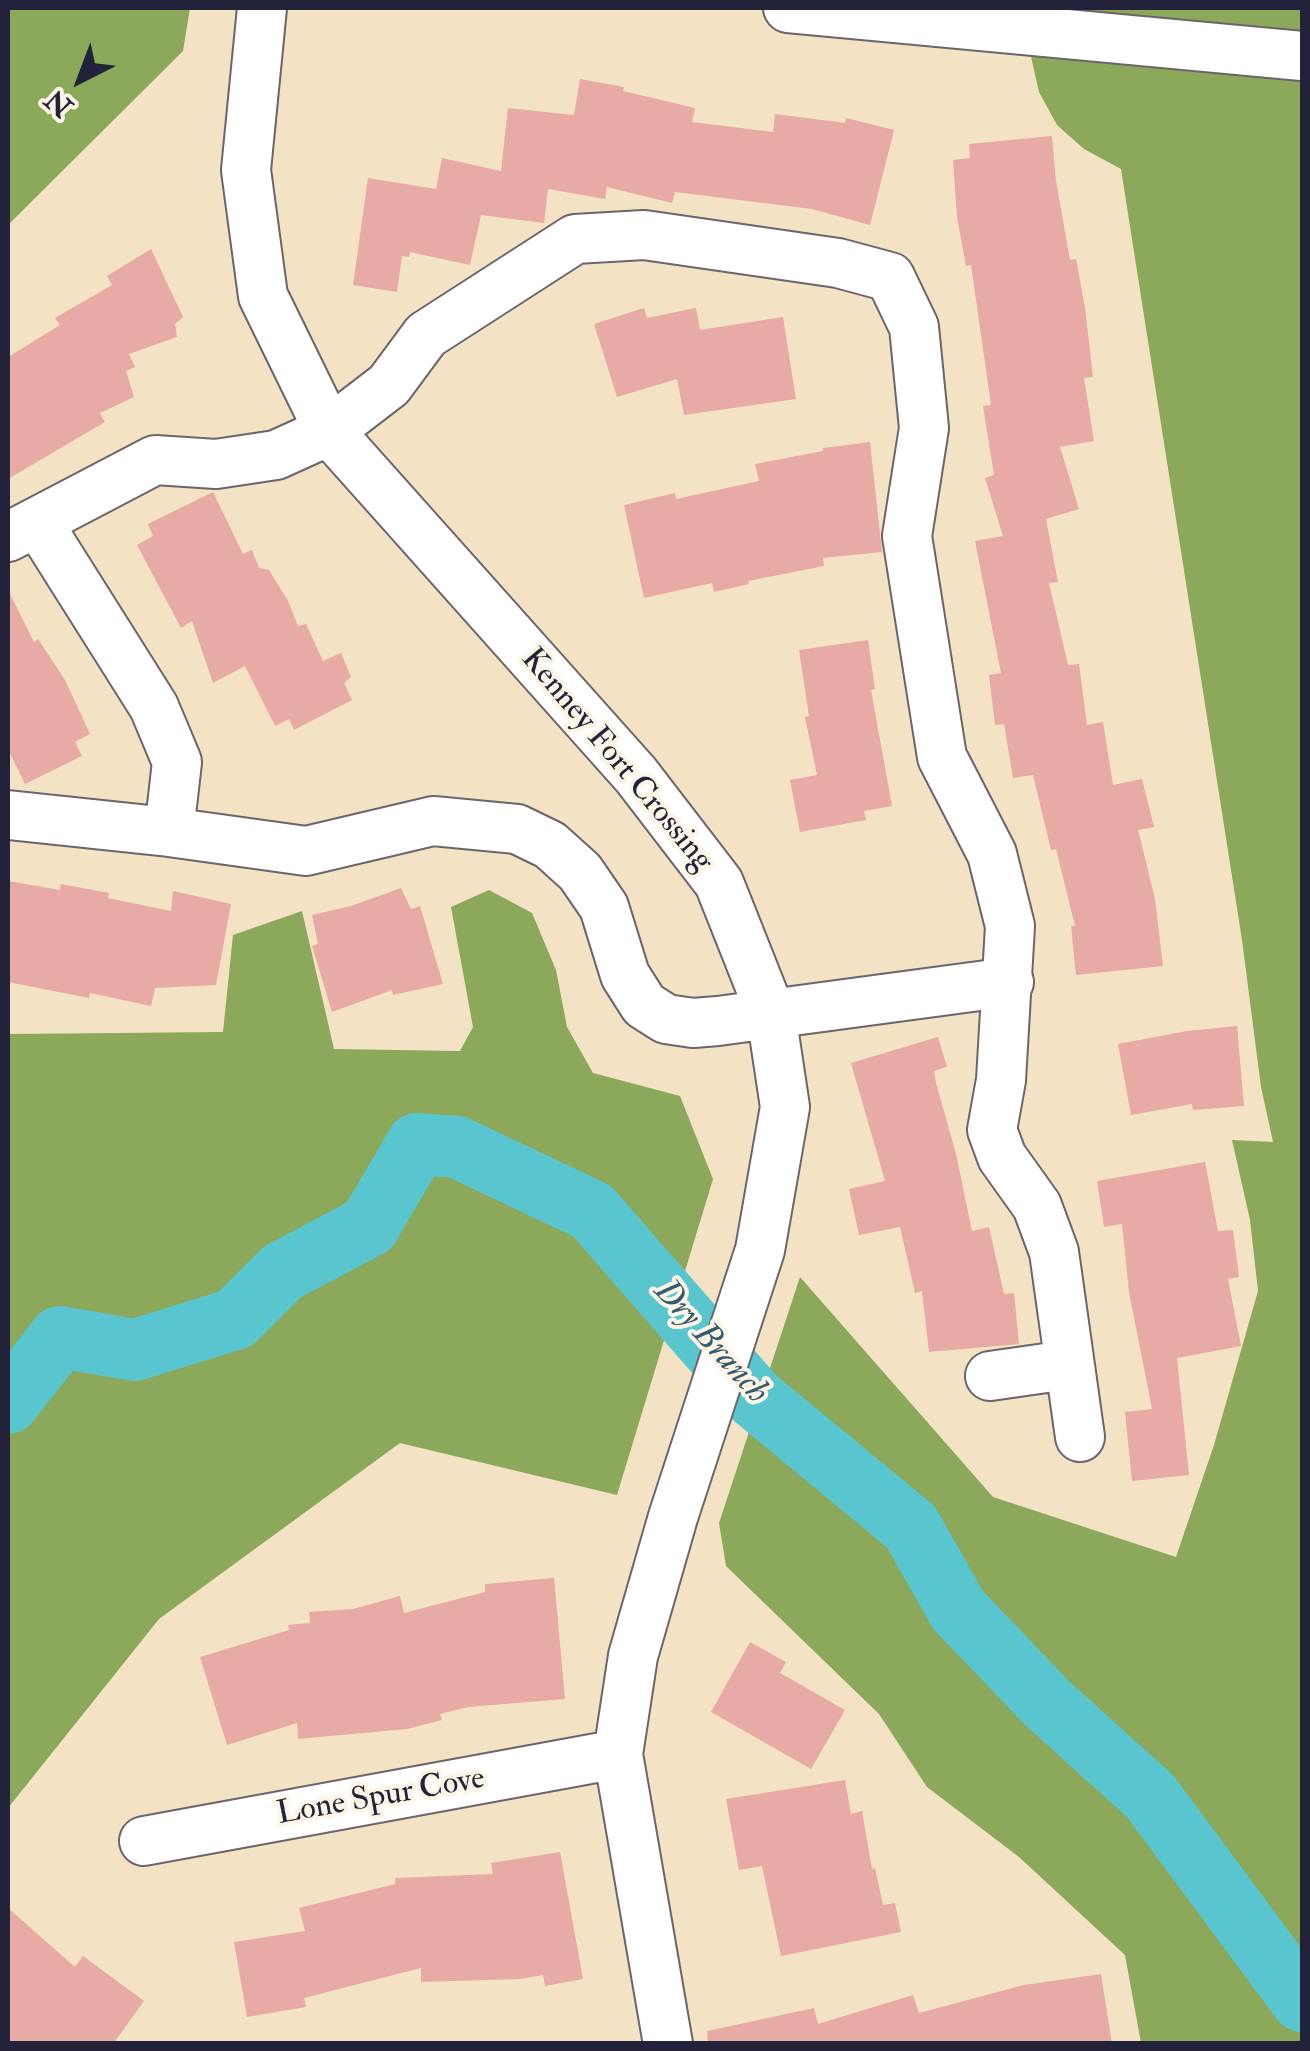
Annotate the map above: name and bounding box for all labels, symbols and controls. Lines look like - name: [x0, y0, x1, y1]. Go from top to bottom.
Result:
- north arrow: [30, 30, 130, 130]
- text: N: [39, 81, 81, 124]
- street label: Kenney Fort Crossing: [512, 642, 720, 880]
- water label: Dry Branch: [643, 1272, 777, 1414]
- street label: Lone Spur Cove: [274, 1761, 488, 1835]

